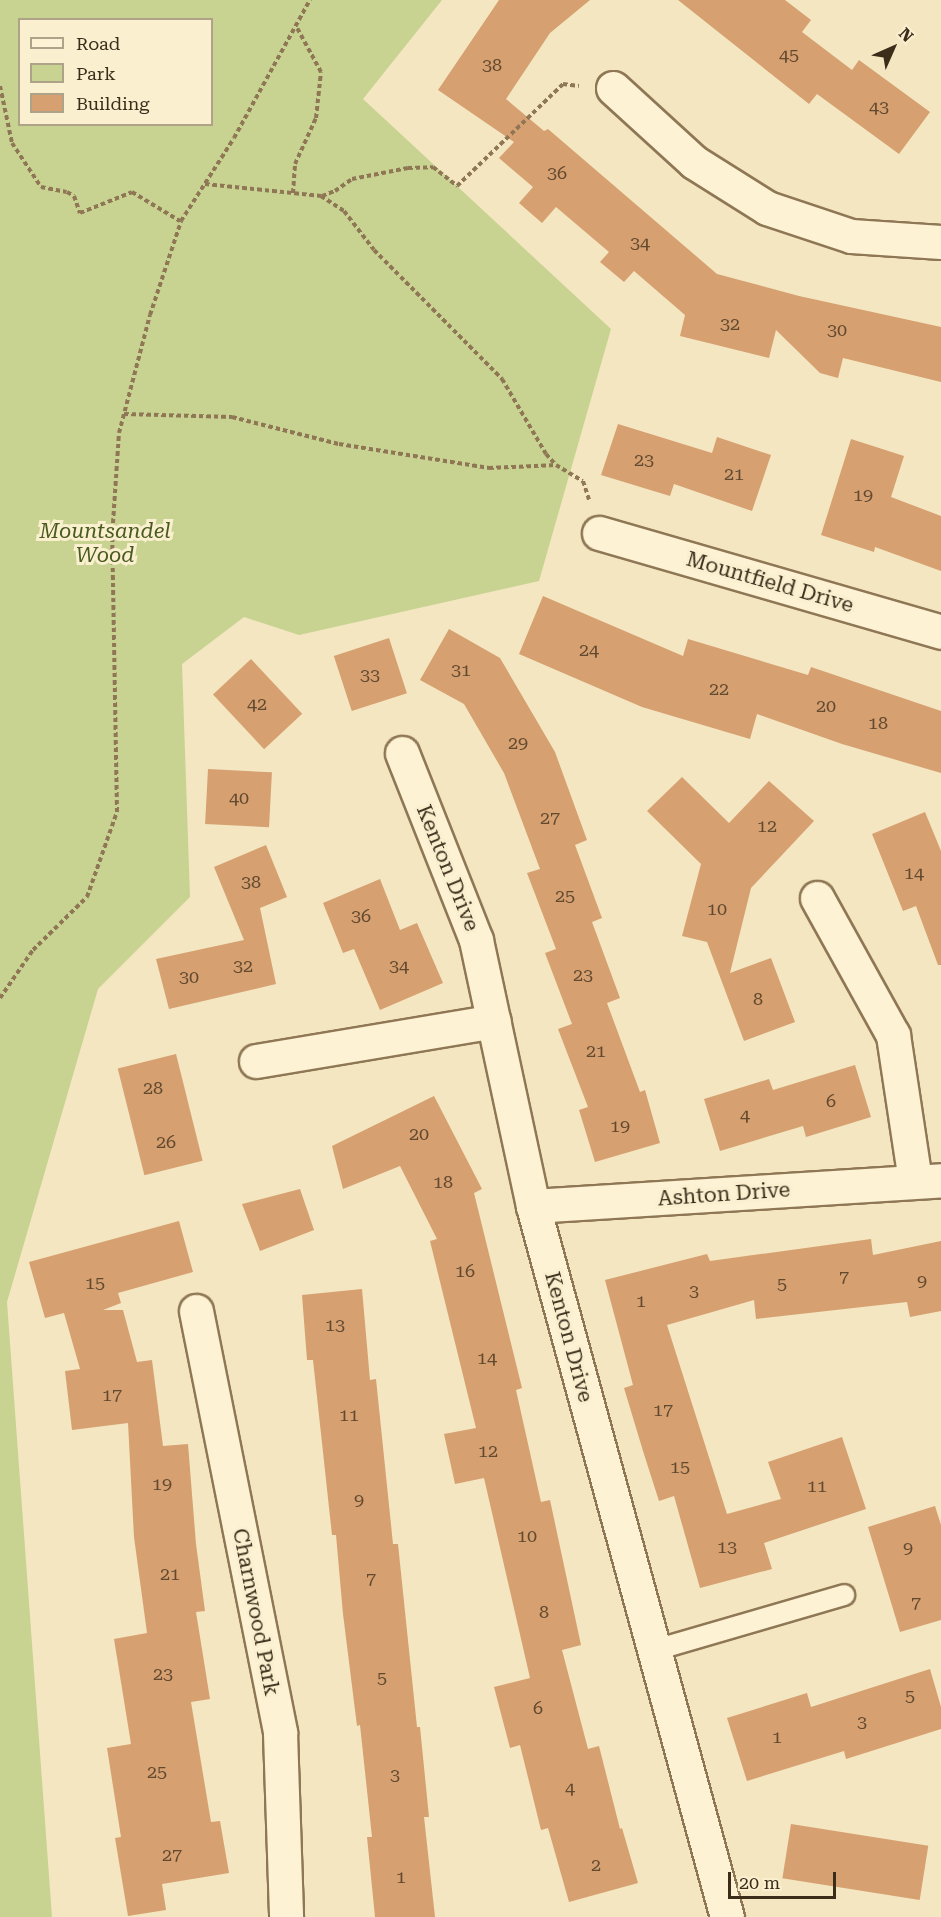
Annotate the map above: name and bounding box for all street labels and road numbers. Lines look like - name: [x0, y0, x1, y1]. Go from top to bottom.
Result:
- street label: Mountfield Drive: [683, 546, 857, 618]
- street label: Kenton Drive: [411, 801, 485, 935]
- street label: Ashton Drive: [657, 1177, 791, 1211]
- street label: Kenton Drive: [539, 1269, 599, 1405]
- street label: Charnwood Park: [227, 1526, 285, 1698]

